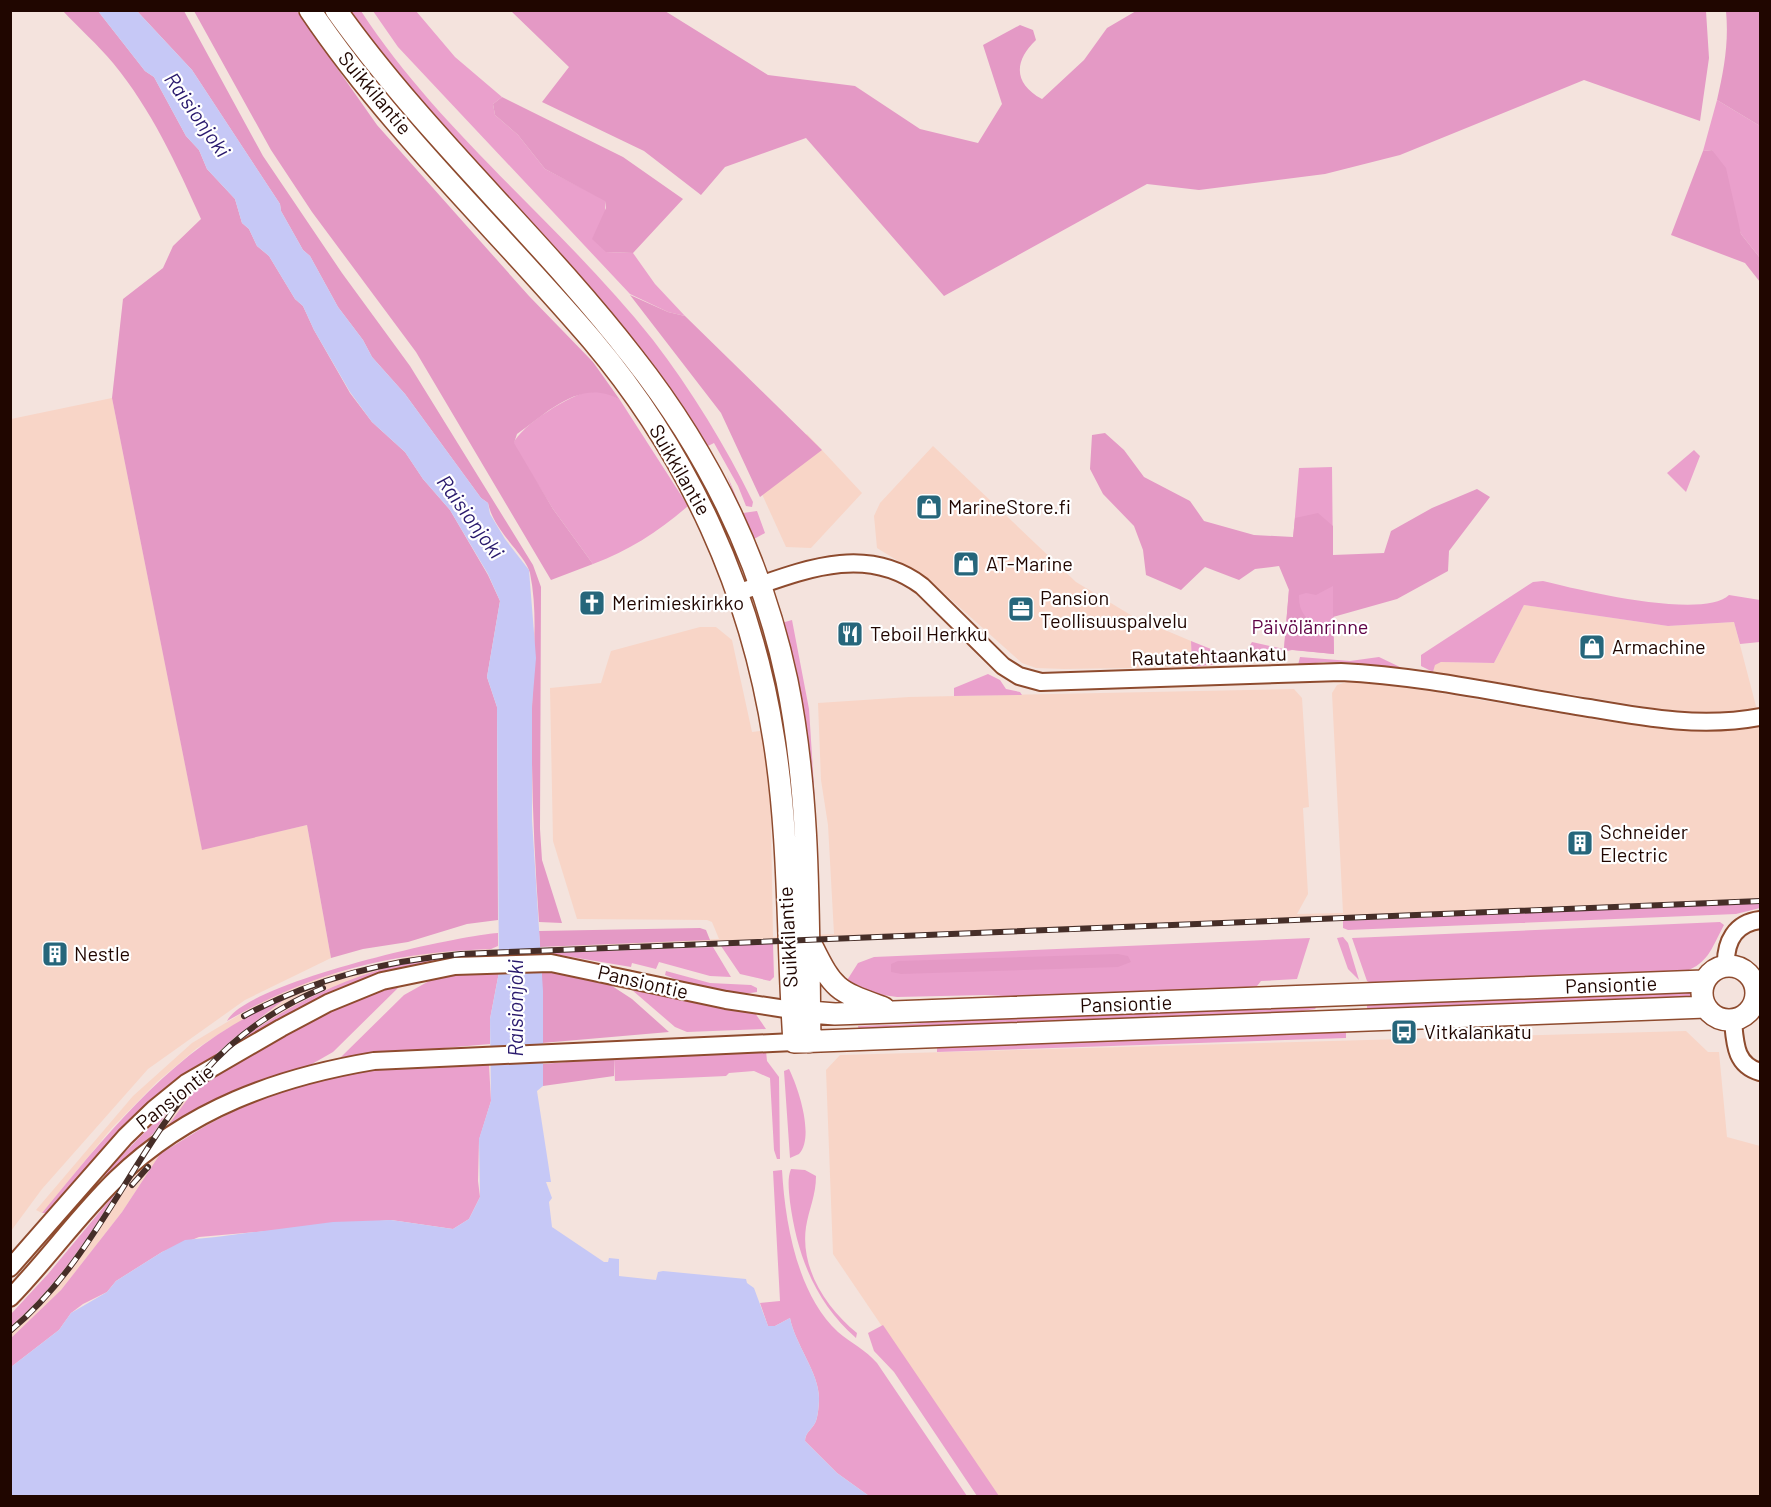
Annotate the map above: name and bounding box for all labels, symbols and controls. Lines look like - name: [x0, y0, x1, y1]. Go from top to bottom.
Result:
- street label: Suikkilantie: [334, 46, 418, 139]
- water label: Raisionjoki: [160, 67, 237, 162]
- street label: Suikkilantie: [645, 420, 717, 519]
- water label: Raisionjoki: [432, 469, 510, 564]
- shop icon: MarineStore.fi: [914, 492, 944, 522]
- place label: MarineStore.fi: [948, 494, 1071, 518]
- shop icon: AT-Marine: [951, 549, 981, 579]
- place label: AT-Marine: [986, 551, 1073, 575]
- place label: Pansion Teollisuuspalvelu: [1040, 585, 1188, 632]
- church icon: Merimieskirkko: [577, 588, 607, 618]
- place label: Merimieskirkko: [612, 590, 744, 614]
- office icon: Pansion Teollisuuspalvelu: [1006, 594, 1036, 624]
- park label: Päivölänrinne: [1252, 614, 1369, 638]
- restaurant icon: Teboil Herkku: [835, 619, 865, 649]
- place label: Teboil Herkku: [870, 621, 988, 645]
- shop icon: Armachine: [1577, 632, 1607, 662]
- place label: Armachine: [1612, 634, 1706, 658]
- street label: Rautatehtaankatu: [1131, 640, 1287, 670]
- place label: Schneider Electric: [1600, 819, 1688, 866]
- building icon: Schneider Electric: [1565, 828, 1595, 858]
- street label: Suikkilantie: [772, 886, 802, 988]
- building icon: Nestle: [40, 939, 70, 969]
- place label: Nestle: [74, 941, 130, 965]
- water label: Raisionjoki: [502, 959, 527, 1057]
- street label: Pansiontie: [596, 959, 691, 1003]
- street label: Pansiontie: [1564, 970, 1657, 998]
- street label: Pansiontie: [1079, 989, 1172, 1017]
- bus stop icon: Vitkalankatu: [1389, 1017, 1419, 1047]
- place label: Vitkalankatu: [1424, 1019, 1532, 1043]
- street label: Pansiontie: [131, 1058, 218, 1134]

